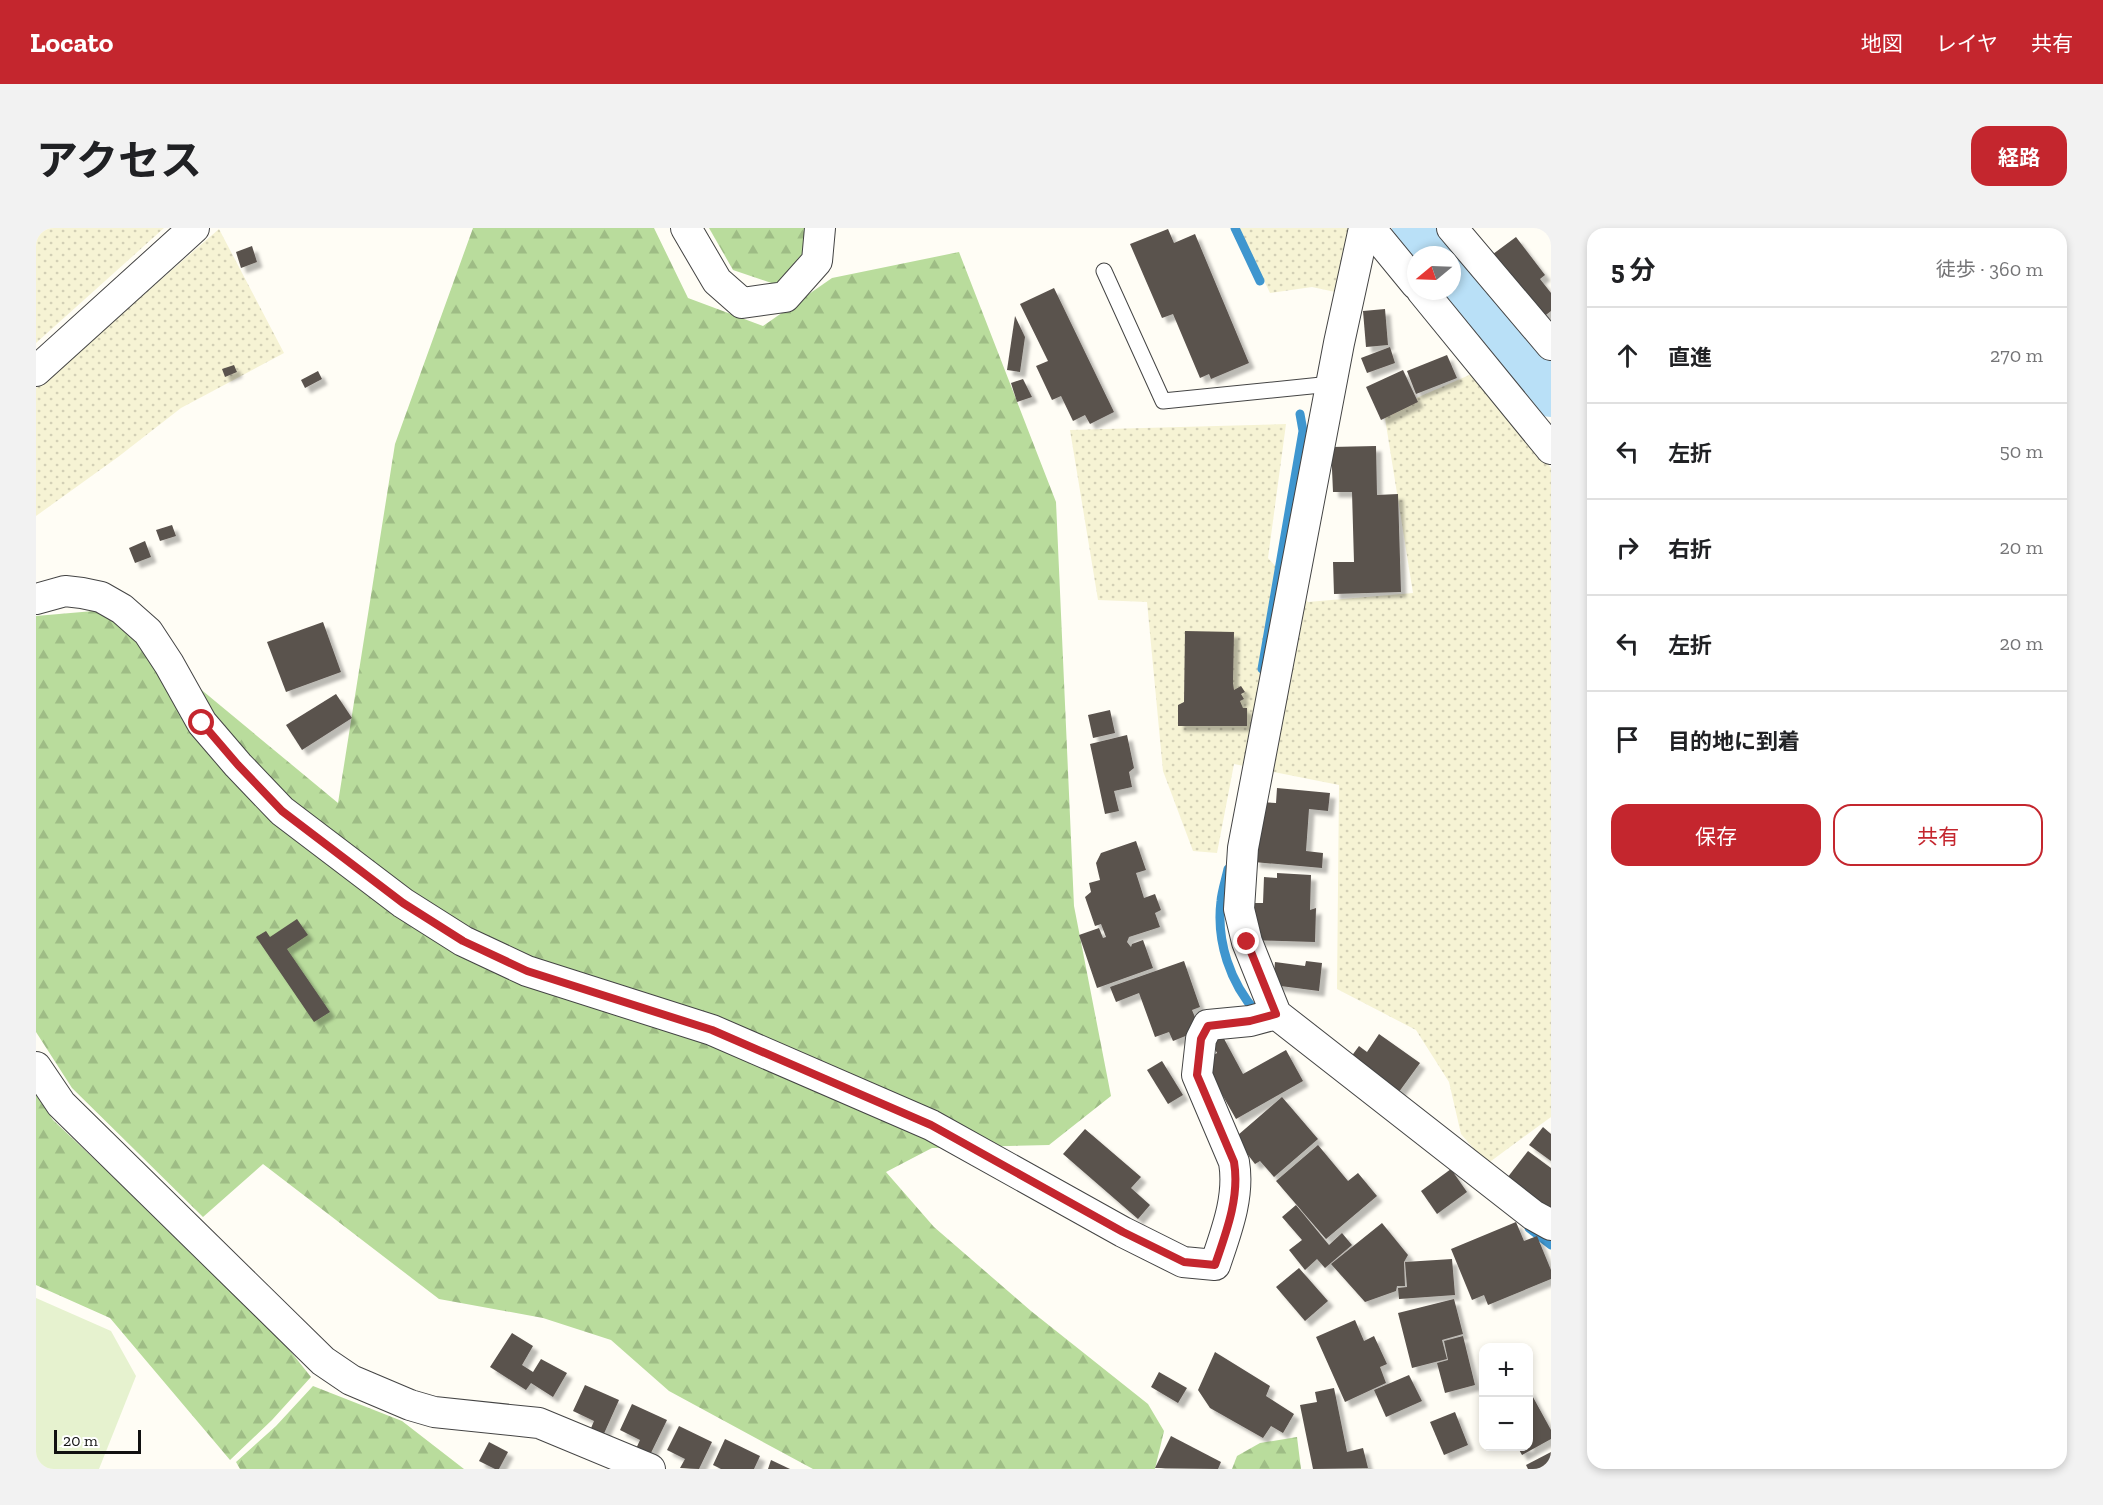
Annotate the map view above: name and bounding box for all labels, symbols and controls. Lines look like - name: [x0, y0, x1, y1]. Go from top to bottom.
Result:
- text: Locato: [30, 26, 113, 59]
- text: 地図: [1861, 31, 1903, 56]
- text: レイヤ: [1936, 31, 1998, 56]
- text: 共有: [2031, 31, 2073, 56]
- button: 経路: [1971, 126, 2067, 186]
- text: アクセス: [36, 135, 202, 186]
- north arrow: [1407, 246, 1461, 300]
- text: 5 分: [1611, 254, 1655, 286]
- text: 徒歩 · 360 m: [1936, 257, 2043, 281]
- icon: ahead: [1611, 339, 1644, 372]
- text: 270 m: [1990, 343, 2043, 367]
- text: 直進: [1668, 344, 1712, 371]
- icon: left: [1611, 435, 1644, 468]
- text: 50 m: [1999, 439, 2043, 463]
- text: 左折: [1668, 440, 1712, 467]
- icon: right: [1611, 531, 1644, 564]
- text: 20 m: [1999, 535, 2043, 559]
- text: 右折: [1668, 536, 1712, 563]
- icon: left: [1611, 627, 1644, 660]
- text: 20 m: [1999, 631, 2043, 655]
- text: 左折: [1668, 632, 1712, 659]
- route start: [188, 709, 214, 735]
- icon: arrive: [1611, 723, 1644, 756]
- text: 目的地に到着: [1668, 728, 1800, 755]
- button: 保存: [1611, 804, 1821, 866]
- button: 共有: [1833, 804, 2043, 866]
- route end: [1233, 928, 1259, 954]
- map controls: [1479, 1343, 1533, 1451]
- button: +: [1479, 1343, 1533, 1397]
- button: −: [1479, 1397, 1533, 1451]
- scale bar: [54, 1427, 141, 1454]
- text: 20 m: [63, 1431, 98, 1450]

